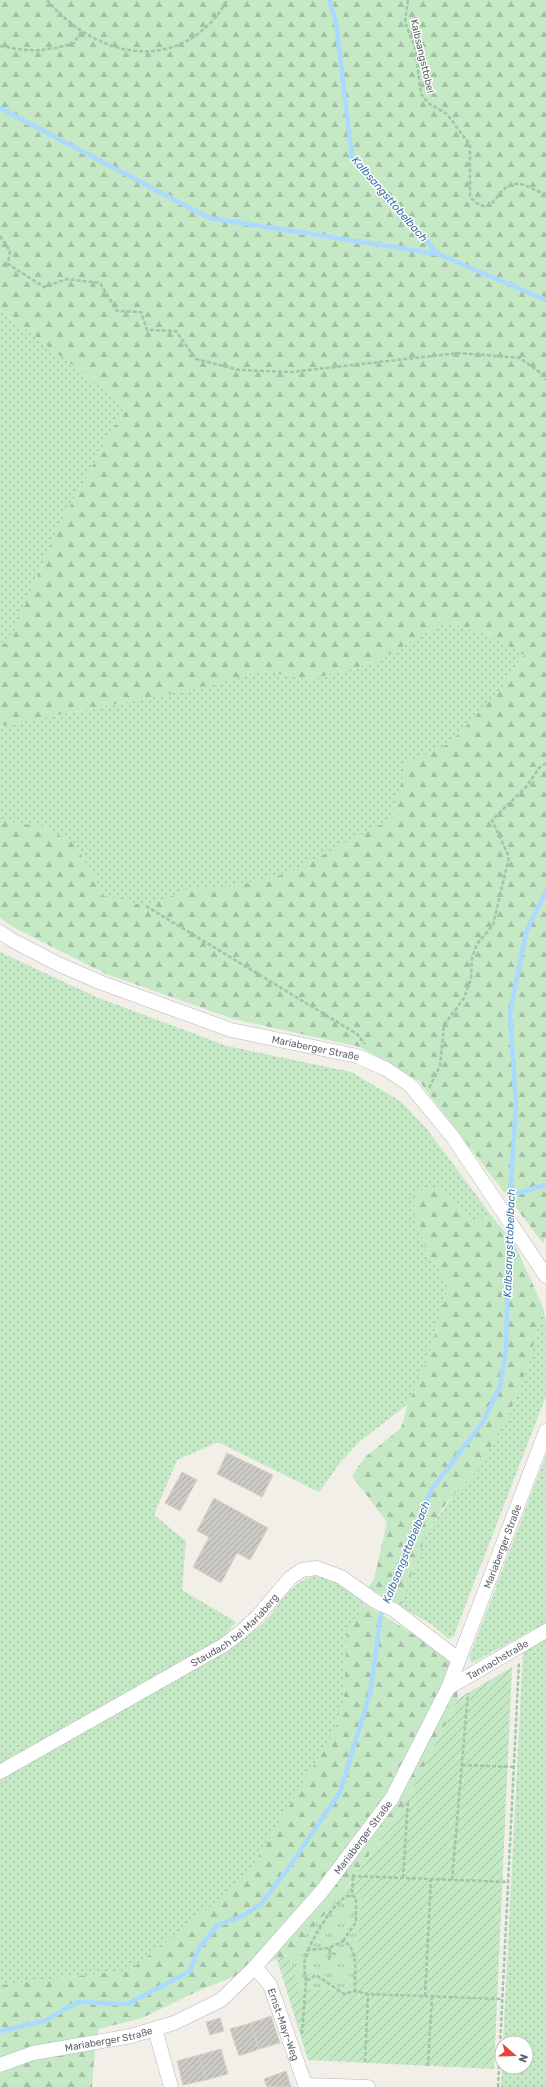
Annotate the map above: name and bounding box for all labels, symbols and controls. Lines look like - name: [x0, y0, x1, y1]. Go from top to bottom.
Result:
- street label: Kalbsangsttobel: [408, 18, 436, 94]
- water label: Kalbsangsttobelbach: [349, 154, 430, 245]
- street label: Mariaberger Straße: [271, 1034, 361, 1063]
- water label: Kalbsangsttobelbach: [501, 1188, 518, 1298]
- water label: Kalbsangsttobelbach: [380, 1499, 433, 1605]
- street label: Mariaberger Straße: [481, 1503, 525, 1590]
- street label: Staudach bei Mariaberg: [189, 1591, 281, 1670]
- street label: Tannachstraße: [465, 1637, 531, 1683]
- street label: Mariaberger Straße: [332, 1798, 395, 1877]
- street label: Ernst-Mayr-Weg: [265, 1987, 301, 2062]
- street label: Mariaberger Straße: [64, 2025, 154, 2054]
- north arrow: [494, 2035, 534, 2075]
- text: N: [515, 2052, 530, 2064]

